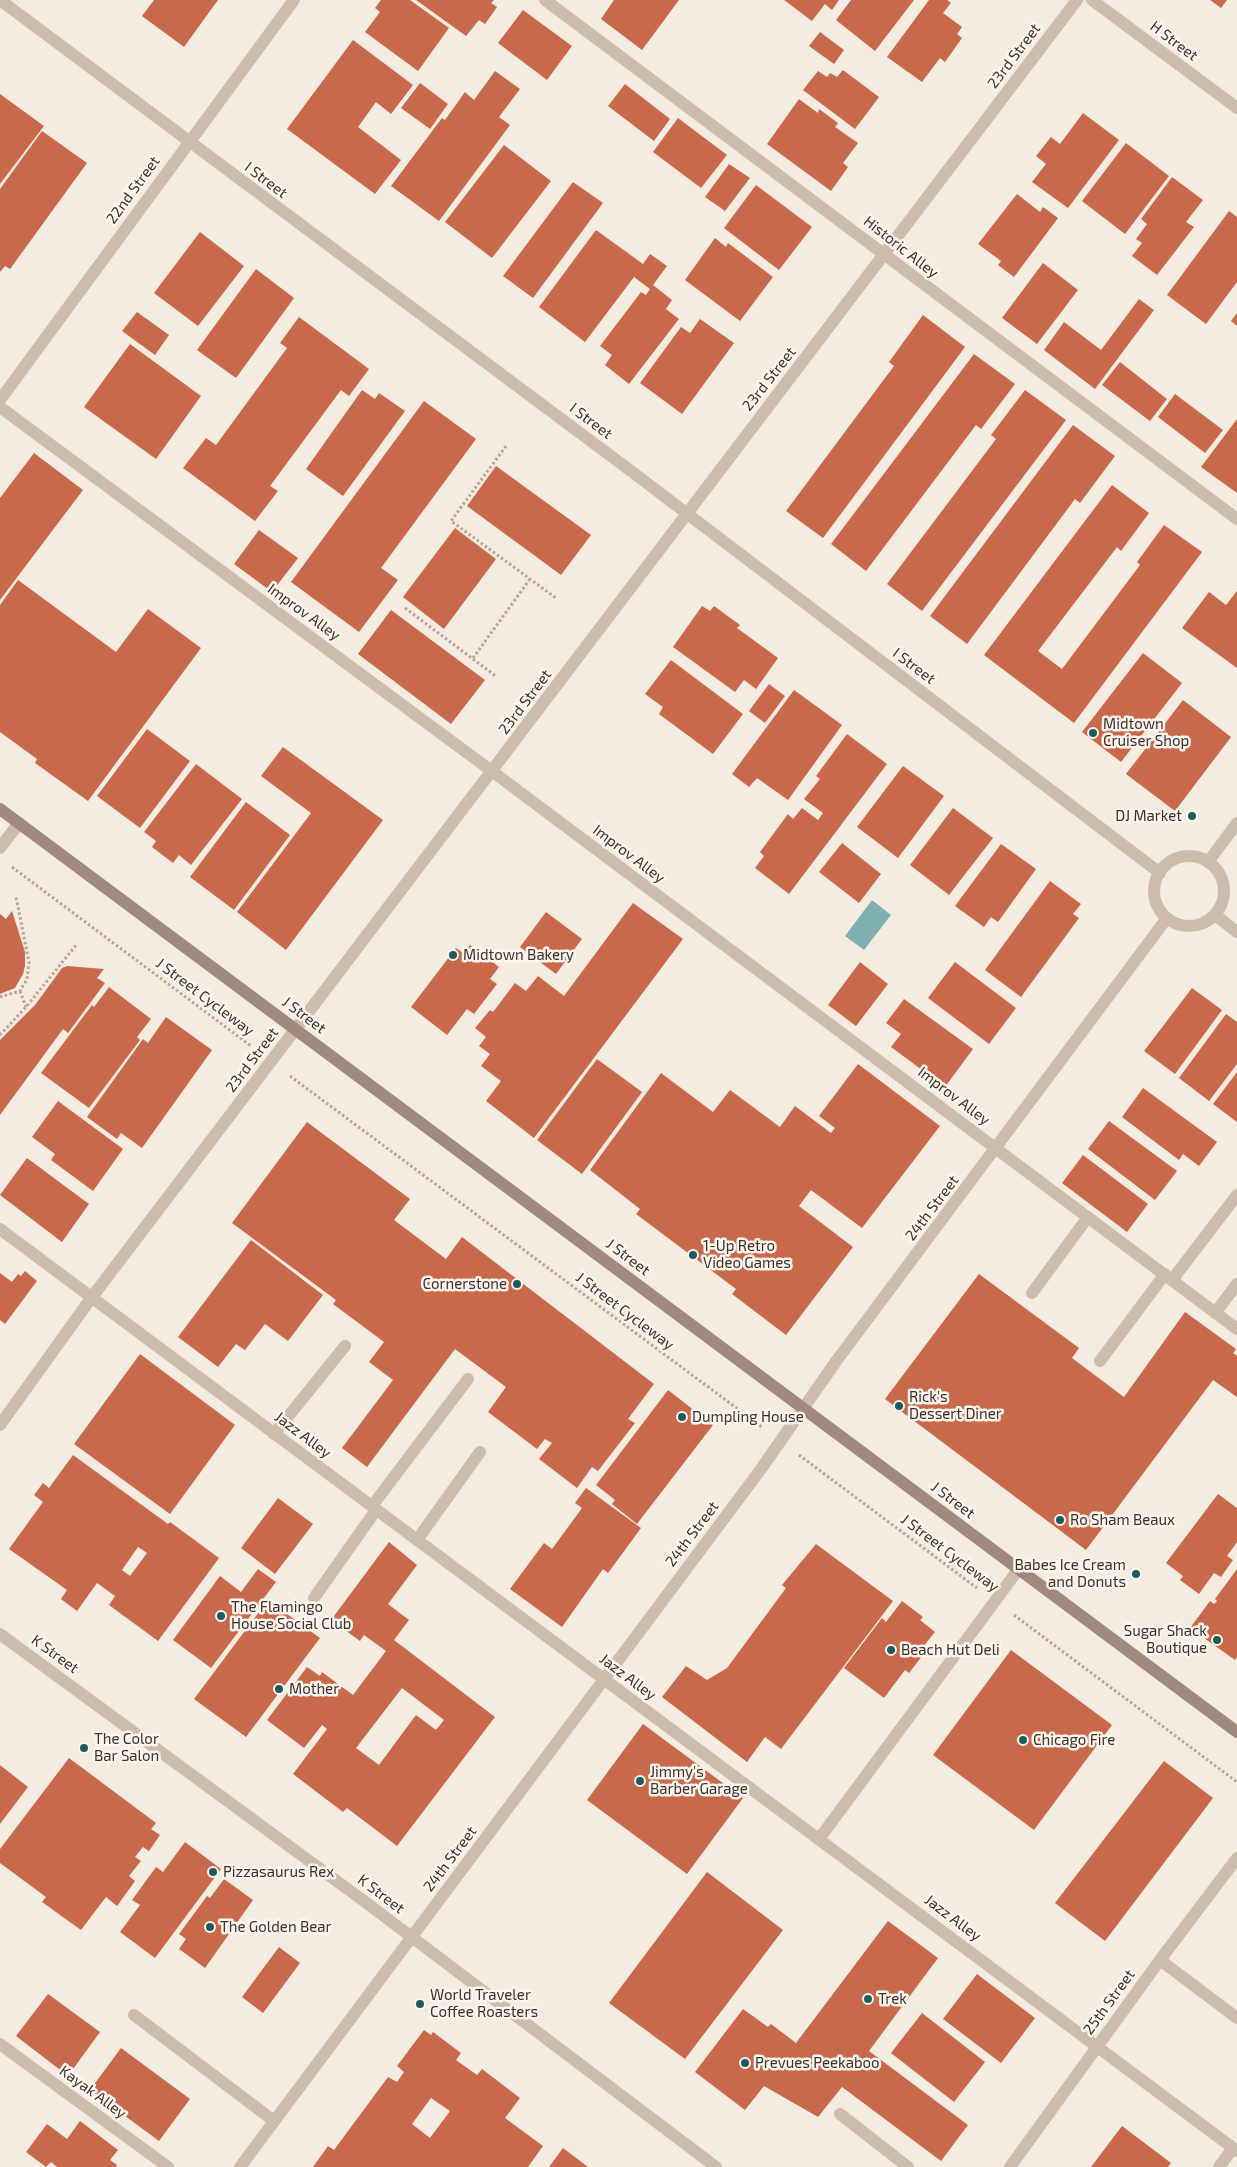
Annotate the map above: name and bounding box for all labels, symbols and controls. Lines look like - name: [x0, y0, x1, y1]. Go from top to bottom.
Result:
- street label: H Street: [1147, 17, 1201, 65]
- street label: 23rd Street: [984, 20, 1044, 92]
- street label: 22nd Street: [102, 153, 164, 227]
- street label: I Street: [241, 158, 291, 202]
- street label: Historic Alley: [860, 212, 942, 282]
- street label: 23rd Street: [738, 343, 800, 415]
- street label: I Street: [566, 399, 616, 443]
- street label: Improv Alley: [264, 580, 344, 644]
- street label: I Street: [889, 644, 939, 688]
- street label: 23rd Street: [495, 666, 555, 738]
- place label: Midtown Cruiser Shop: [1103, 715, 1189, 750]
- marker: Midtown Cruiser Shop: [1087, 727, 1099, 739]
- place label: DJ Market: [1115, 807, 1182, 825]
- marker: DJ Market: [1186, 810, 1198, 822]
- street label: Improv Alley: [589, 821, 669, 887]
- place label: Midtown Bakery: [463, 946, 574, 964]
- marker: Midtown Bakery: [447, 949, 459, 961]
- street label: J Street Cycleway: [152, 954, 258, 1040]
- street label: J Street: [279, 993, 329, 1037]
- street label: 23rd Street: [222, 1024, 282, 1096]
- street label: Improv Alley: [914, 1063, 994, 1129]
- street label: 24th Street: [902, 1172, 962, 1244]
- street label: J Street: [603, 1235, 653, 1279]
- place label: 1-Up Retro Video Games: [703, 1237, 791, 1272]
- marker: 1-Up Retro Video Games: [687, 1249, 699, 1261]
- street label: J Street Cycleway: [572, 1268, 678, 1354]
- place label: Cornerstone: [423, 1275, 507, 1293]
- marker: Cornerstone: [511, 1278, 523, 1290]
- place label: Rick's Dessert Diner: [909, 1388, 1002, 1423]
- marker: Rick's Dessert Diner: [893, 1400, 905, 1412]
- street label: Jazz Alley: [271, 1408, 335, 1462]
- place label: Dumpling House: [692, 1408, 804, 1426]
- marker: Dumpling House: [676, 1411, 688, 1423]
- street label: J Street: [928, 1478, 978, 1522]
- street label: 24th Street: [662, 1498, 722, 1570]
- street label: J Street Cycleway: [897, 1510, 1003, 1596]
- place label: Ro Sham Beaux: [1070, 1511, 1175, 1529]
- marker: Ro Sham Beaux: [1054, 1514, 1066, 1526]
- place label: Babes Ice Cream and Donuts: [1015, 1556, 1126, 1591]
- marker: Babes Ice Cream and Donuts: [1130, 1568, 1142, 1580]
- place label: The Flamingo House Social Club: [231, 1598, 351, 1633]
- marker: The Flamingo House Social Club: [215, 1610, 227, 1622]
- place label: Sugar Shack Boutique: [1124, 1622, 1207, 1657]
- street label: K Street: [28, 1631, 82, 1677]
- marker: Sugar Shack Boutique: [1211, 1634, 1223, 1646]
- place label: Beach Hut Deli: [901, 1641, 1000, 1659]
- marker: Beach Hut Deli: [885, 1644, 897, 1656]
- street label: Jazz Alley: [596, 1650, 660, 1704]
- place label: Mother: [289, 1680, 339, 1698]
- marker: Mother: [273, 1683, 285, 1695]
- place label: The Color Bar Salon: [94, 1730, 159, 1765]
- place label: Chicago Fire: [1033, 1731, 1115, 1749]
- marker: Chicago Fire: [1017, 1734, 1029, 1746]
- marker: The Color Bar Salon: [78, 1742, 90, 1754]
- place label: Jimmy's Barber Garage: [650, 1763, 748, 1798]
- marker: Jimmy's Barber Garage: [634, 1775, 646, 1787]
- street label: 24th Street: [420, 1823, 480, 1895]
- place label: Pizzasaurus Rex: [223, 1863, 334, 1881]
- marker: Pizzasaurus Rex: [207, 1866, 219, 1878]
- street label: K Street: [354, 1871, 408, 1917]
- street label: Jazz Alley: [921, 1891, 985, 1945]
- place label: The Golden Bear: [220, 1918, 332, 1936]
- marker: The Golden Bear: [204, 1921, 216, 1933]
- street label: 25th Street: [1079, 1966, 1139, 2038]
- place label: World Traveler Coffee Roasters: [430, 1986, 538, 2021]
- place label: Trek: [878, 1990, 907, 2008]
- marker: Trek: [862, 1993, 874, 2005]
- marker: World Traveler Coffee Roasters: [414, 1998, 426, 2010]
- place label: Prevues Peekaboo: [755, 2054, 880, 2072]
- marker: Prevues Peekaboo: [739, 2057, 751, 2069]
- street label: Kayak Alley: [56, 2062, 130, 2122]

